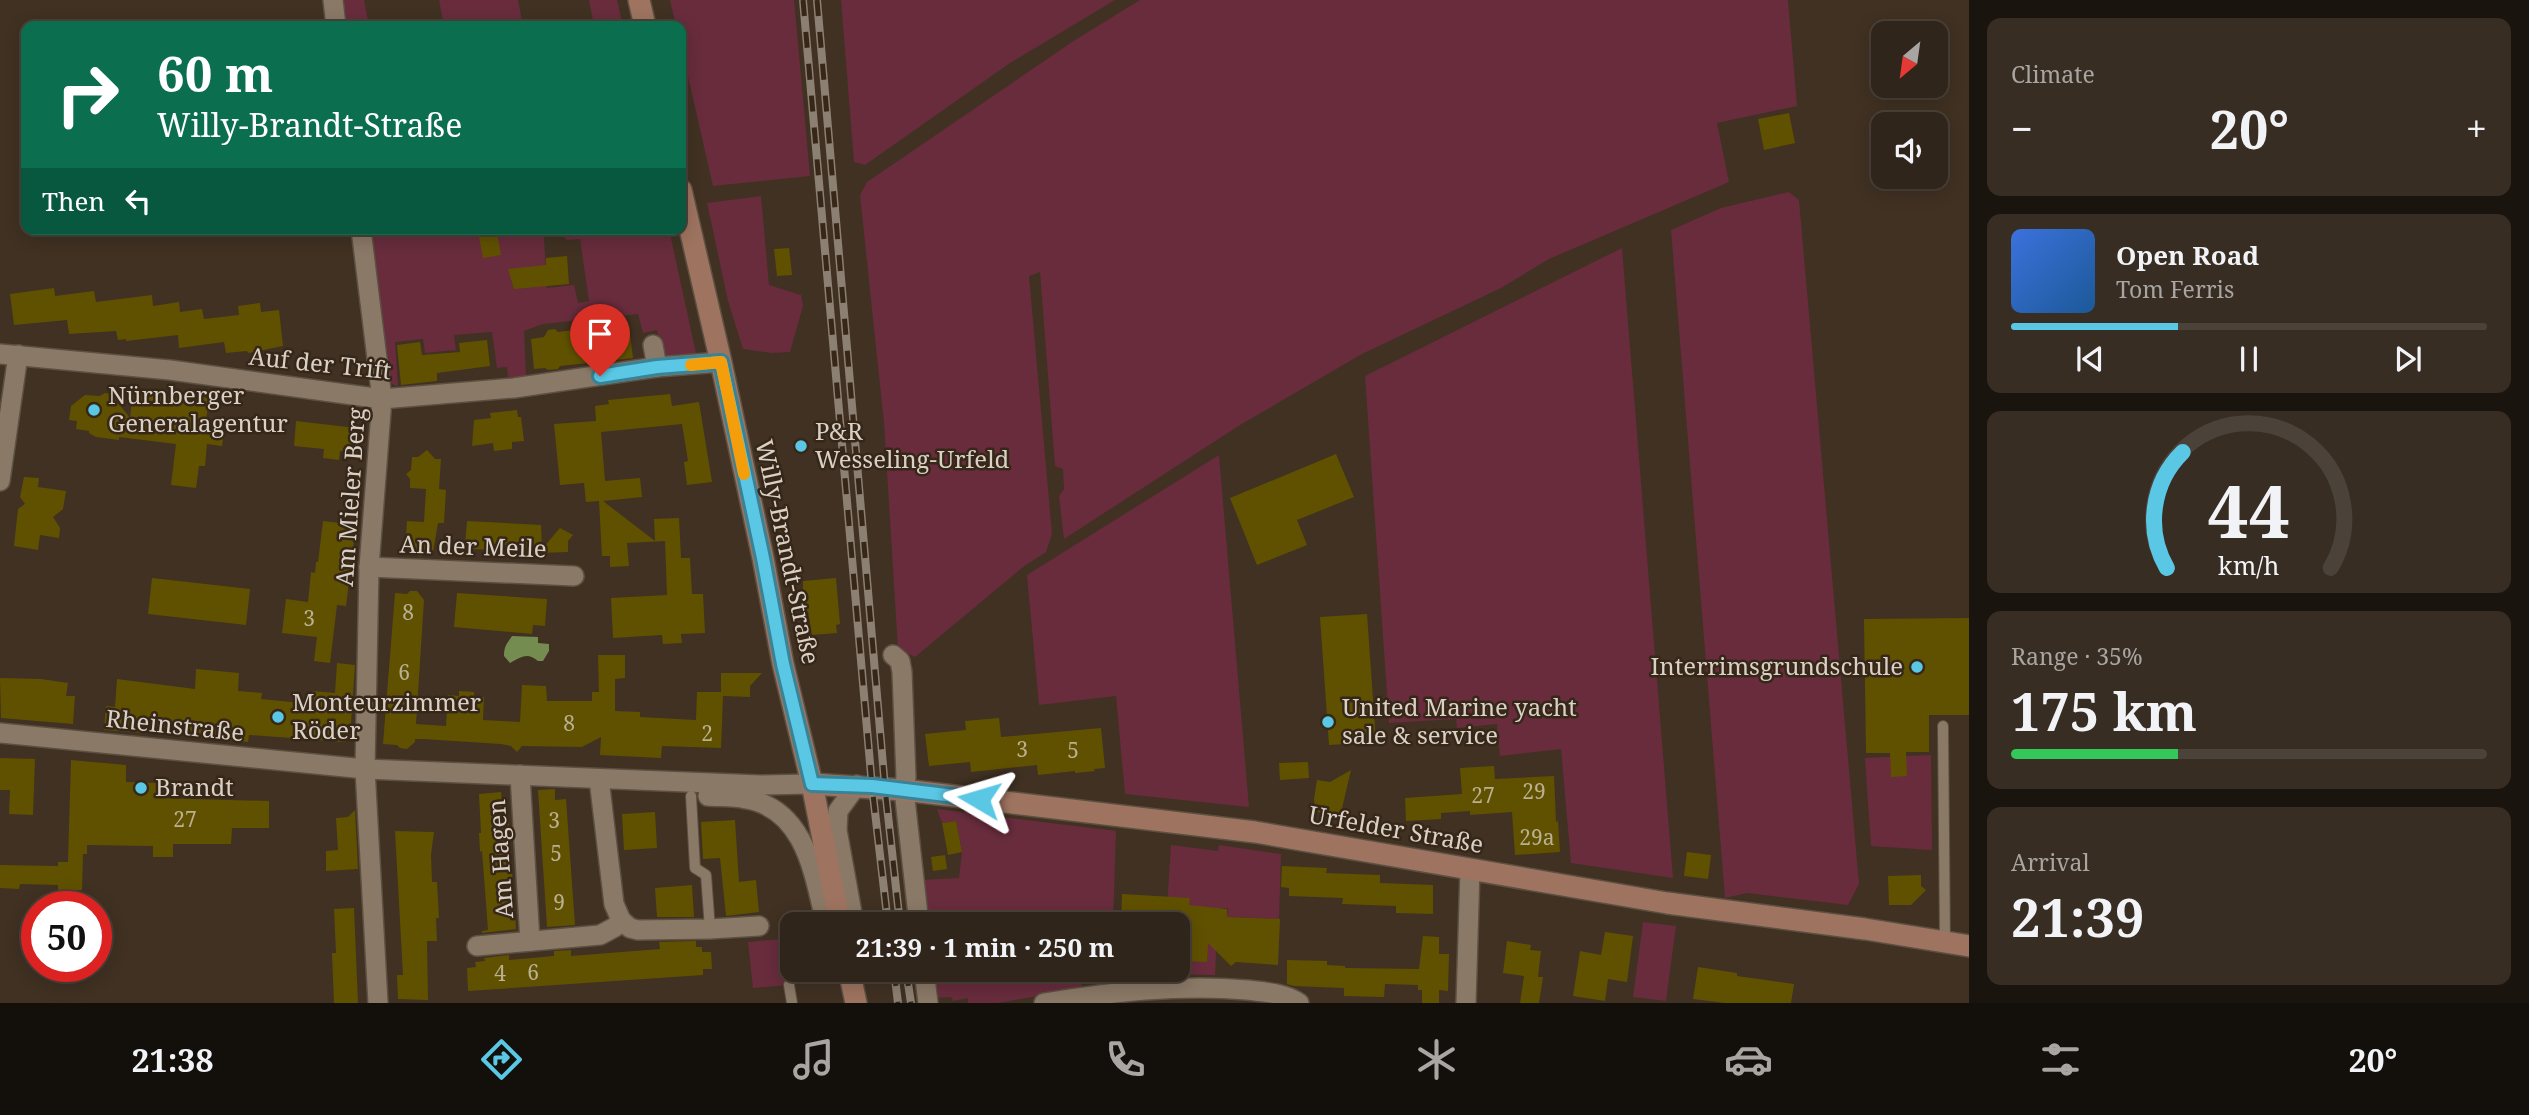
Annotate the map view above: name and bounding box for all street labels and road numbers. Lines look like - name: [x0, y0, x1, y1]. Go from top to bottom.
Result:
- street label: Auf der Trift: [247, 339, 393, 386]
- street label: Am Mieler Berg: [327, 406, 372, 588]
- street label: Willy-Brandt-Straße: [749, 436, 828, 667]
- street label: An der Meile: [399, 526, 547, 565]
- street label: Rheinstraße: [104, 701, 246, 748]
- street label: Urfelder Straße: [1306, 797, 1486, 860]
- street label: Am Hagen: [479, 798, 520, 920]

